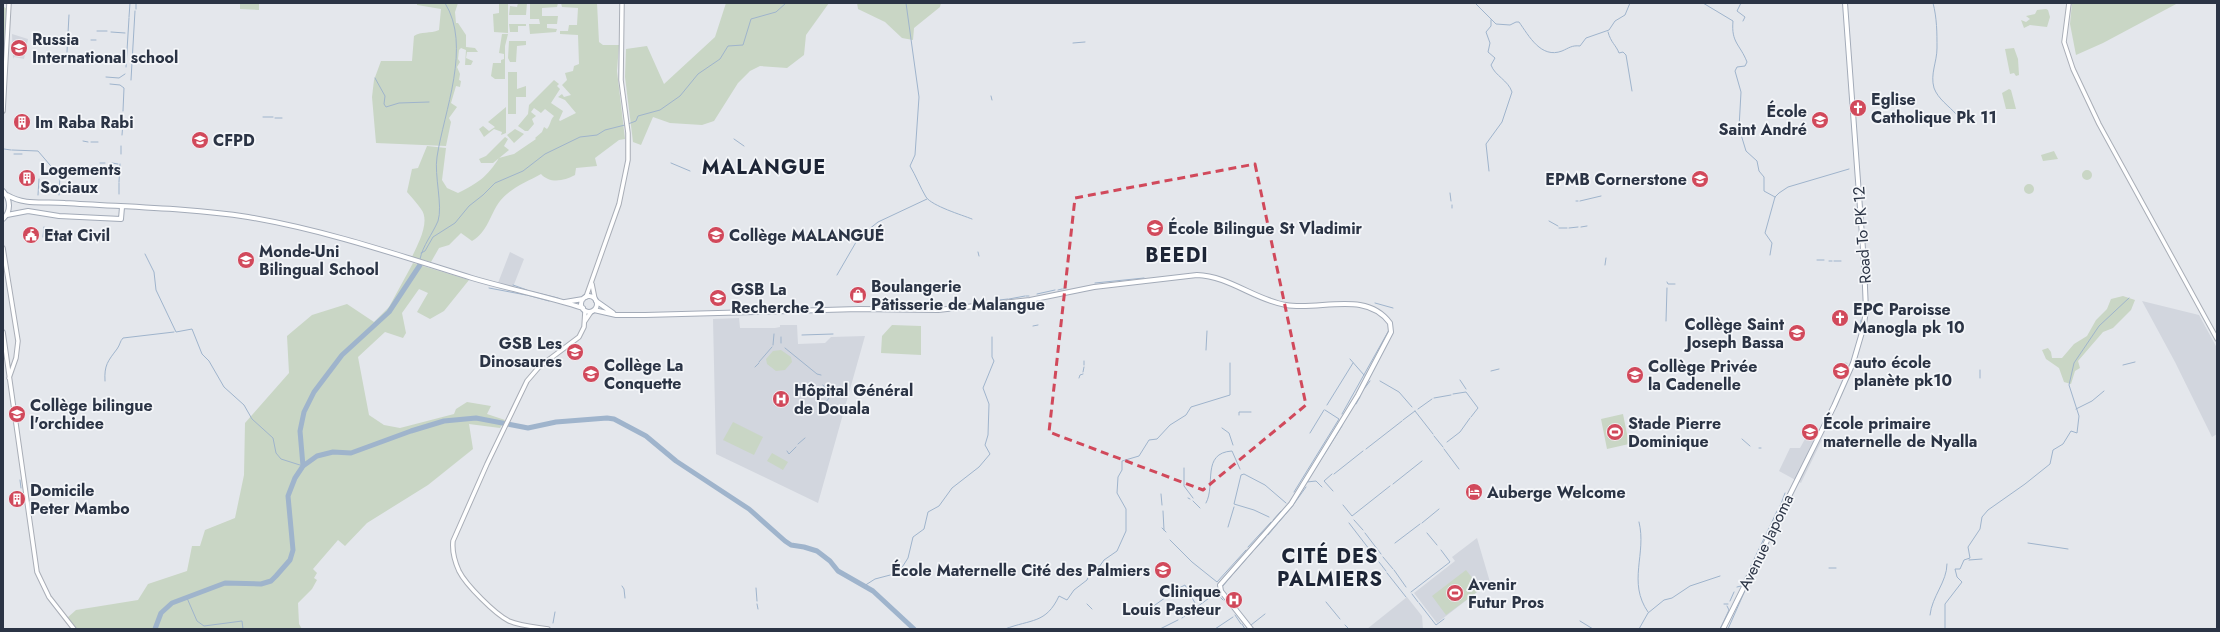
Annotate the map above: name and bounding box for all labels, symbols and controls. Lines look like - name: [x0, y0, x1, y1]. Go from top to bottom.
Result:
- place label: Russia International school: [32, 28, 178, 69]
- school or university icon: Russia International school: [9, 38, 29, 58]
- place label: Eglise Catholique Pk 11: [1871, 88, 1997, 129]
- church icon: Eglise Catholique Pk 11: [1848, 98, 1868, 118]
- place label: École Saint André: [1719, 100, 1807, 141]
- school or university icon: École Saint André: [1810, 110, 1830, 130]
- place label: Im Raba Rabi: [35, 111, 134, 134]
- building icon: Im Raba Rabi: [12, 112, 32, 132]
- place label: CFPD: [213, 129, 255, 152]
- school or university icon: CFPD: [190, 130, 210, 150]
- district label: MALANGUE: [702, 153, 826, 182]
- place label: Logements Sociaux: [40, 158, 121, 199]
- building icon: Logements Sociaux: [17, 168, 37, 188]
- place label: EPMB Cornerstone: [1545, 168, 1687, 191]
- school or university icon: EPMB Cornerstone: [1690, 169, 1710, 189]
- street label: Road To PK 12: [1847, 186, 1877, 284]
- place label: École Bilingue St Vladimir: [1168, 217, 1363, 240]
- school or university icon: École Bilingue St Vladimir: [1145, 218, 1165, 238]
- place label: Etat Civil: [44, 224, 110, 247]
- place label: Collège MALANGUÉ: [729, 224, 885, 247]
- public building icon: Etat Civil: [21, 225, 41, 245]
- school or university icon: Collège MALANGUÉ: [706, 225, 726, 245]
- place label: Monde-Uni Bilingual School: [259, 240, 379, 281]
- district label: BEEDI: [1145, 241, 1209, 270]
- school or university icon: Monde-Uni Bilingual School: [236, 250, 256, 270]
- place label: Boulangerie Pâtisserie de Malangue: [871, 275, 1045, 316]
- place label: GSB La Recherche 2: [731, 278, 825, 319]
- shop icon: Boulangerie Pâtisserie de Malangue: [848, 285, 868, 305]
- school or university icon: GSB La Recherche 2: [708, 288, 728, 308]
- place label: EPC Paroisse Manogla pk 10: [1853, 298, 1965, 339]
- church icon: EPC Paroisse Manogla pk 10: [1830, 308, 1850, 328]
- place label: Collège Saint Joseph Bassa: [1684, 313, 1785, 354]
- school or university icon: Collège Saint Joseph Bassa: [1787, 323, 1807, 343]
- place label: GSB Les Dinosaures: [479, 332, 562, 373]
- school or university icon: GSB Les Dinosaures: [565, 342, 585, 362]
- place label: auto école planète pk10: [1854, 351, 1952, 392]
- place label: Collège La Conquette: [604, 354, 683, 395]
- place label: Collège Privée la Cadenelle: [1648, 355, 1757, 396]
- school or university icon: auto école planète pk10: [1831, 361, 1851, 381]
- school or university icon: Collège La Conquette: [581, 364, 601, 384]
- school or university icon: Collège Privée la Cadenelle: [1625, 365, 1645, 385]
- place label: Hôpital Général de Douala: [794, 379, 913, 420]
- hospital icon: Hôpital Général de Douala: [771, 389, 791, 409]
- place label: Collège bilingue l'orchidee: [30, 394, 153, 435]
- school or university icon: Collège bilingue l'orchidee: [7, 404, 27, 424]
- place label: Stade Pierre Dominique: [1628, 412, 1721, 453]
- place label: École primaire maternelle de Nyalla: [1823, 412, 1977, 453]
- sports icon: Stade Pierre Dominique: [1605, 422, 1625, 442]
- school or university icon: École primaire maternelle de Nyalla: [1800, 422, 1820, 442]
- place label: Domicile Peter Mambo: [30, 479, 130, 520]
- place label: Auberge Welcome: [1486, 481, 1626, 504]
- hotel icon: Auberge Welcome: [1464, 482, 1484, 502]
- building icon: Domicile Peter Mambo: [7, 489, 27, 509]
- street label: Avenue Japoma: [1733, 490, 1799, 594]
- district label: CITÉ DES PALMIERS: [1277, 541, 1383, 594]
- place label: École Maternelle Cité des Palmiers: [891, 559, 1150, 582]
- school or university icon: École Maternelle Cité des Palmiers: [1153, 560, 1173, 580]
- place label: Avenir Futur Pros: [1467, 573, 1544, 614]
- place label: Clinique Louis Pasteur: [1122, 580, 1221, 621]
- sports icon: Avenir Futur Pros: [1445, 583, 1465, 603]
- hospital icon: Clinique Louis Pasteur: [1224, 590, 1244, 610]

